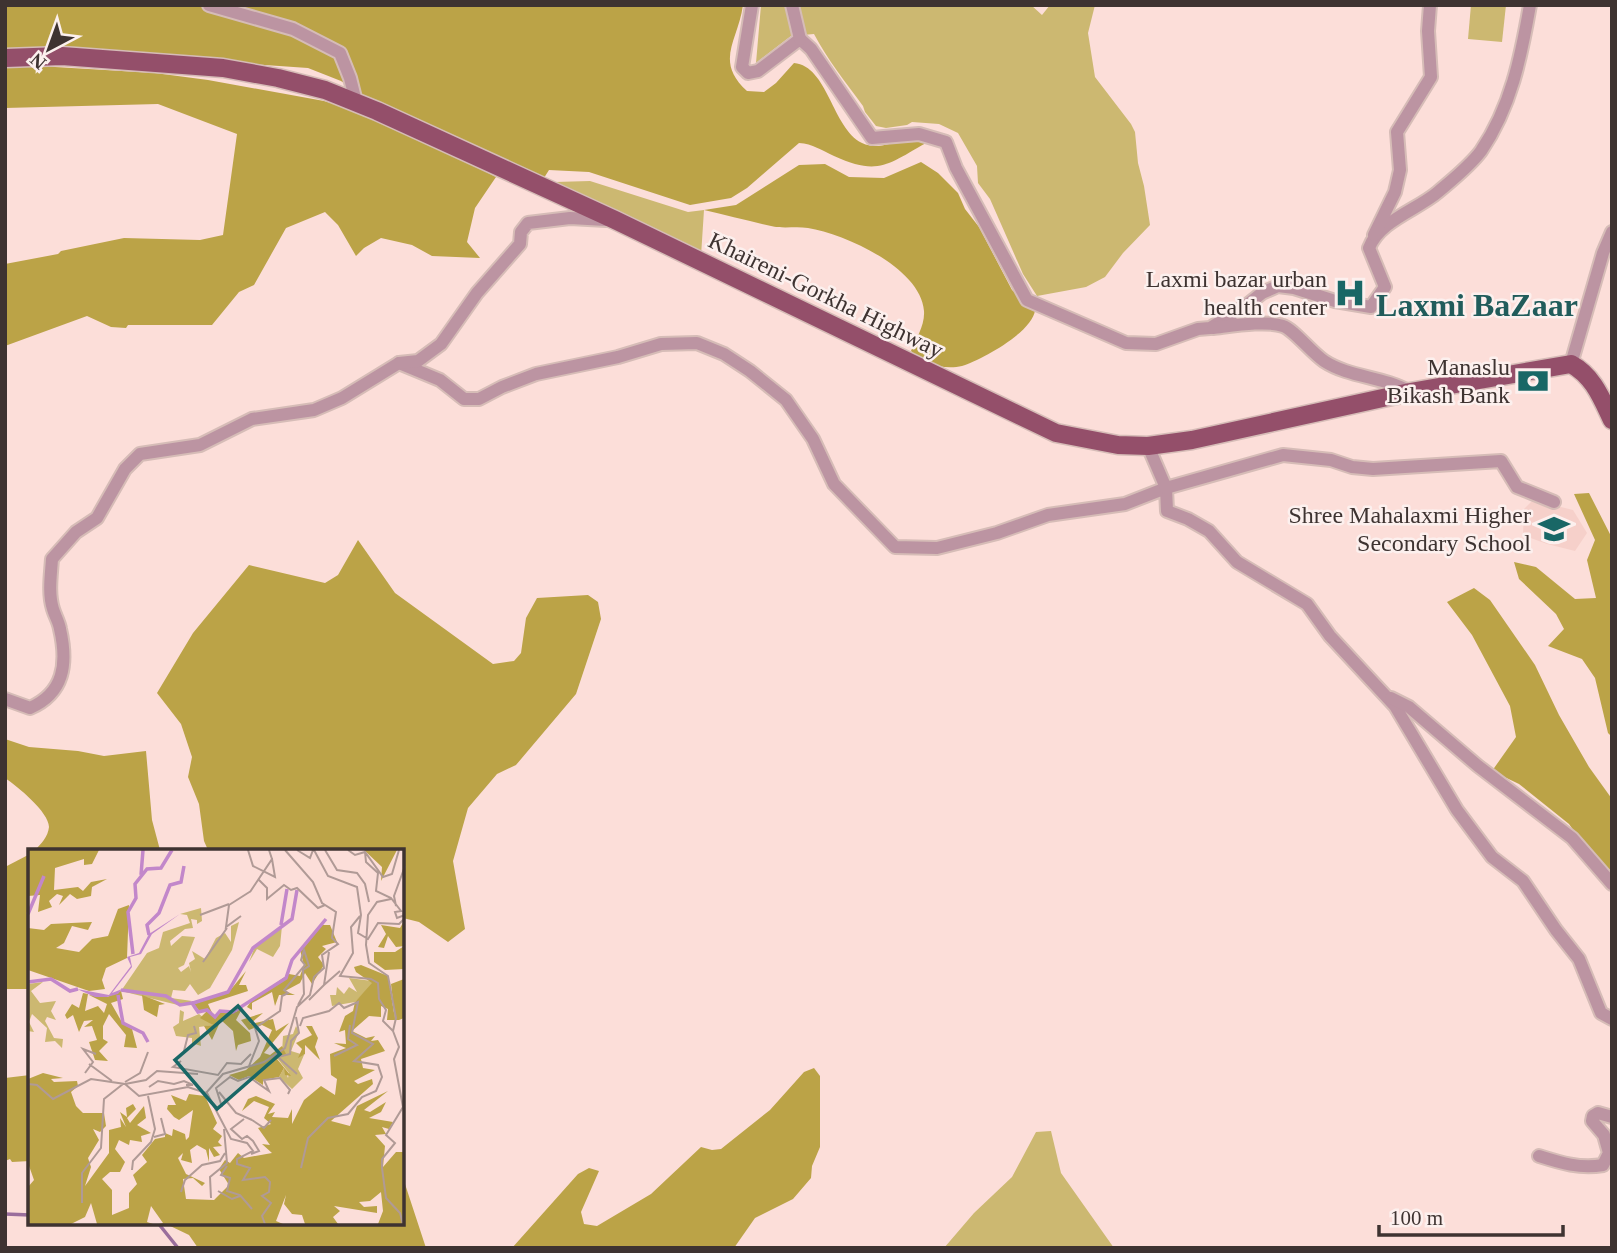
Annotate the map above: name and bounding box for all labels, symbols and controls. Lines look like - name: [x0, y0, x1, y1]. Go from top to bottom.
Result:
- north arrow: [14, 14, 84, 84]
- text: N: [26, 49, 50, 74]
- street label: Khaireni-Gorkha Highway: [704, 227, 948, 363]
- place label: Laxmi bazar urban health center: [1146, 266, 1327, 320]
- hospital icon: Laxmi bazar urban health center: [1333, 276, 1367, 310]
- district label: Laxmi BaZaar: [1376, 287, 1578, 323]
- place label: Manaslu Bikash Bank: [1387, 354, 1510, 408]
- bank icon: Manaslu Bikash Bank: [1516, 364, 1550, 398]
- place label: Shree Mahalaxmi Higher Secondary School: [1288, 502, 1531, 556]
- school or university icon: Shree Mahalaxmi Higher Secondary School: [1537, 512, 1571, 546]
- inset map: [28, 849, 404, 1225]
- scale bar: [1379, 1194, 1563, 1238]
- text: 100 m: [1390, 1206, 1443, 1230]

